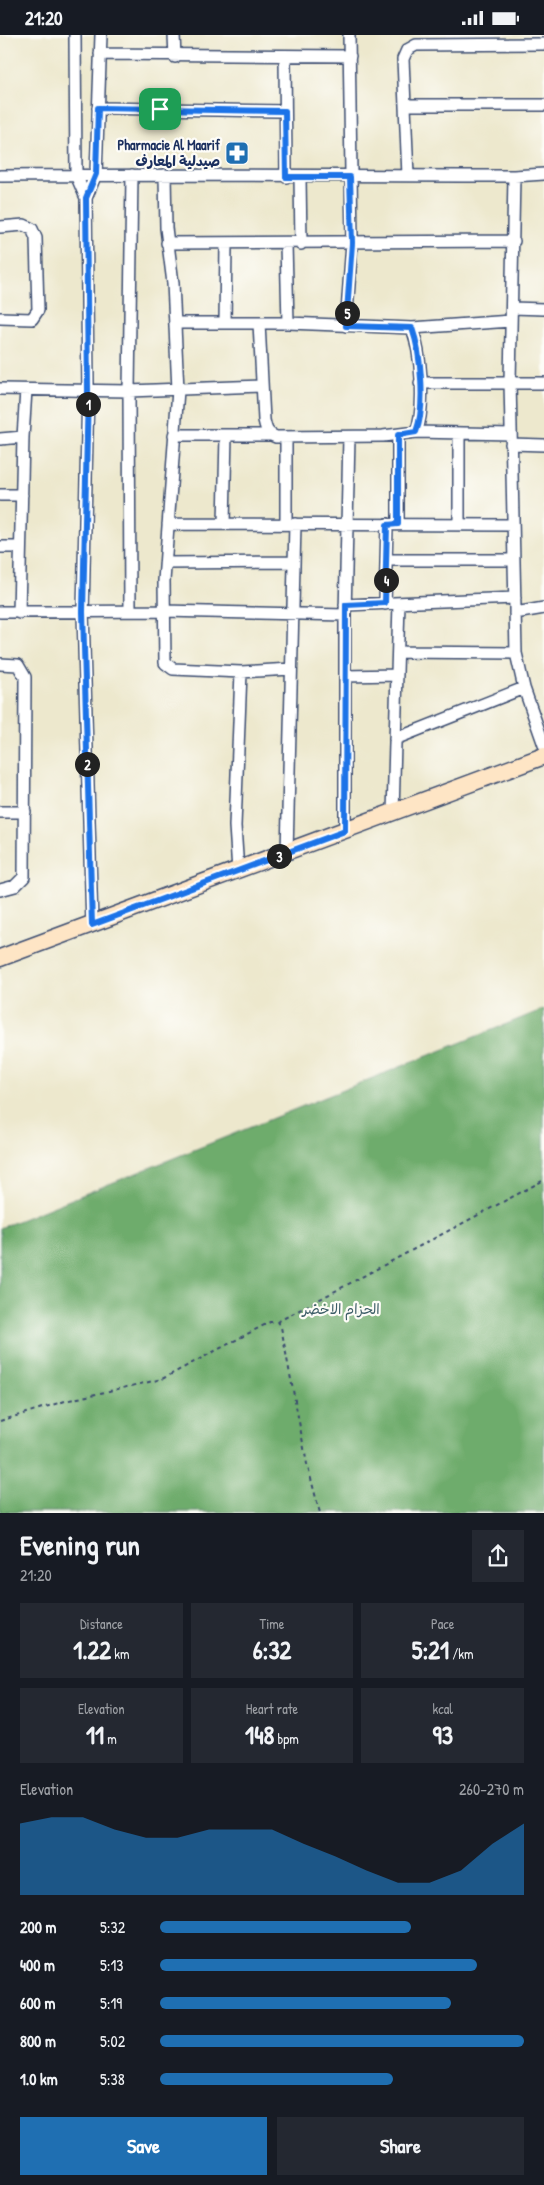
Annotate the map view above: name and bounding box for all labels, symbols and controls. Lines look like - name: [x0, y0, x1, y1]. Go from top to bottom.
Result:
- text: 21:20: [25, 5, 63, 31]
- pin: [139, 88, 181, 130]
- icon: arrive: [146, 95, 174, 123]
- place label: Pharmacie Al Maarif صيدلية المعارف: [118, 135, 221, 170]
- pharmacy icon: Pharmacie Al Maarif صيدلية المعارف: [224, 140, 250, 166]
- pin: 5: [334, 301, 360, 325]
- text: 5: [345, 304, 350, 323]
- pin: 1: [76, 391, 100, 417]
- text: 1: [86, 395, 91, 414]
- pin: 4: [374, 567, 398, 593]
- text: 4: [384, 571, 389, 590]
- pin: 2: [74, 751, 100, 777]
- text: 2: [84, 755, 91, 774]
- pin: 3: [266, 843, 292, 869]
- text: 3: [276, 847, 283, 866]
- park label: الحزام الاخضر: [301, 1299, 380, 1321]
- text: Evening run: [20, 1526, 140, 1564]
- button: share: [472, 1530, 524, 1582]
- text: 21:20: [20, 1564, 52, 1586]
- text: Distance: [80, 1614, 123, 1633]
- text: Time: [260, 1614, 284, 1633]
- text: Pace: [431, 1614, 454, 1633]
- text: 1.22: [73, 1633, 111, 1667]
- text: 6:32: [253, 1633, 291, 1667]
- text: 5:21: [412, 1633, 449, 1667]
- text: km: [111, 1644, 130, 1663]
- text: /km: [449, 1644, 473, 1663]
- text: Elevation: [78, 1699, 125, 1718]
- text: Heart rate: [246, 1699, 298, 1718]
- text: kcal: [432, 1699, 453, 1718]
- text: 11: [86, 1718, 104, 1752]
- text: 148: [245, 1718, 274, 1752]
- text: 93: [432, 1718, 453, 1752]
- text: m: [104, 1729, 117, 1748]
- text: bpm: [274, 1729, 299, 1748]
- text: Elevation: [20, 1778, 73, 1800]
- text: 260–270 m: [459, 1778, 524, 1800]
- text: 200 m: [20, 1916, 56, 1938]
- text: 5:32: [100, 1916, 125, 1938]
- text: 400 m: [20, 1954, 55, 1976]
- text: 5:13: [100, 1954, 123, 1976]
- text: 600 m: [20, 1992, 55, 2014]
- text: 5:19: [100, 1992, 122, 2014]
- text: 800 m: [20, 2030, 56, 2052]
- text: 5:02: [100, 2030, 125, 2052]
- text: 1.0 km: [20, 2068, 58, 2090]
- text: 5:38: [100, 2068, 125, 2090]
- button: Save: [20, 2117, 267, 2175]
- button: Share: [277, 2117, 524, 2175]

